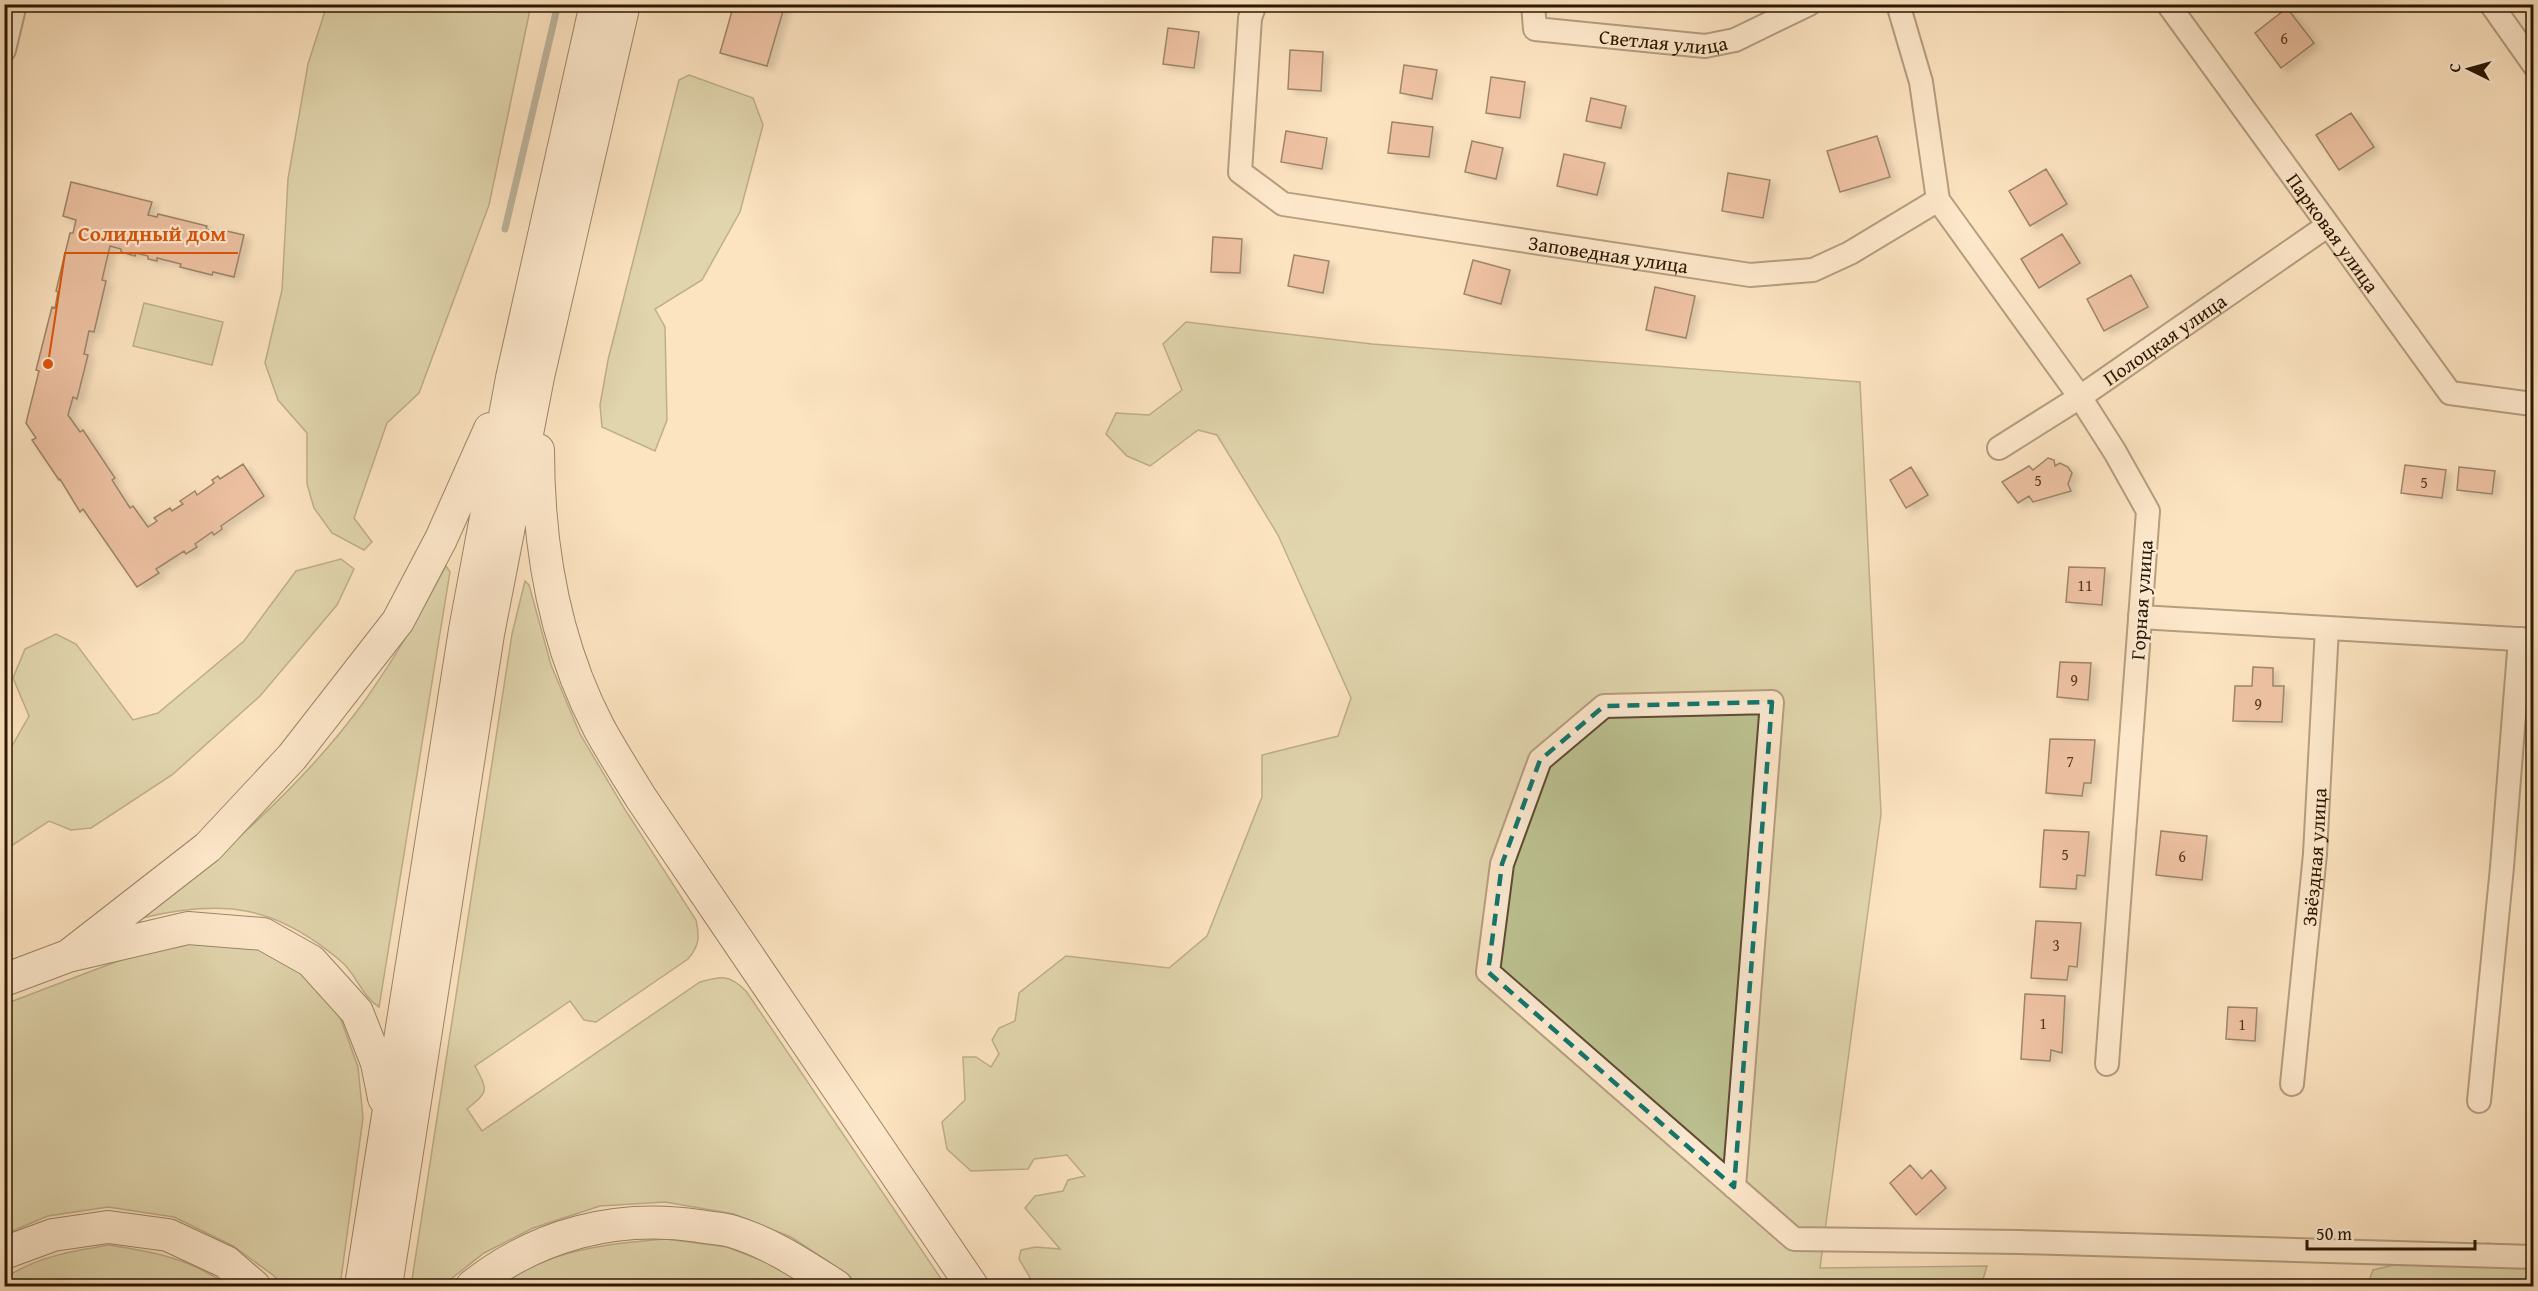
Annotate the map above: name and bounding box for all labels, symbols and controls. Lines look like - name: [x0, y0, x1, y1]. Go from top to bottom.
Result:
- street label: Светлая улица: [1598, 21, 1730, 61]
- house number: 6: [2280, 26, 2288, 50]
- north arrow: [2439, 39, 2499, 99]
- text: С: [2442, 62, 2466, 73]
- street label: Парковая улица: [2280, 166, 2387, 299]
- callout: Солидный дом: [65, 214, 238, 253]
- text: Солидный дом: [78, 218, 226, 249]
- street label: Заповедная улица: [1527, 227, 1691, 280]
- street label: Полоцкая улица: [2097, 286, 2232, 392]
- house number: 5: [2034, 468, 2042, 492]
- house number: 5: [2420, 470, 2428, 494]
- street label: Горная улица: [2122, 538, 2160, 661]
- house number: 11: [2077, 573, 2093, 597]
- house number: 9: [2070, 668, 2078, 692]
- house number: 9: [2254, 692, 2262, 716]
- house number: 7: [2066, 749, 2074, 773]
- street label: Звёздная улица: [2293, 787, 2333, 928]
- house number: 5: [2061, 842, 2069, 866]
- house number: 6: [2178, 844, 2186, 868]
- house number: 3: [2052, 933, 2060, 957]
- house number: 1: [2039, 1011, 2047, 1035]
- house number: 1: [2238, 1012, 2246, 1036]
- scale bar: [2307, 1213, 2475, 1251]
- text: 50 m: [2316, 1220, 2352, 1247]

